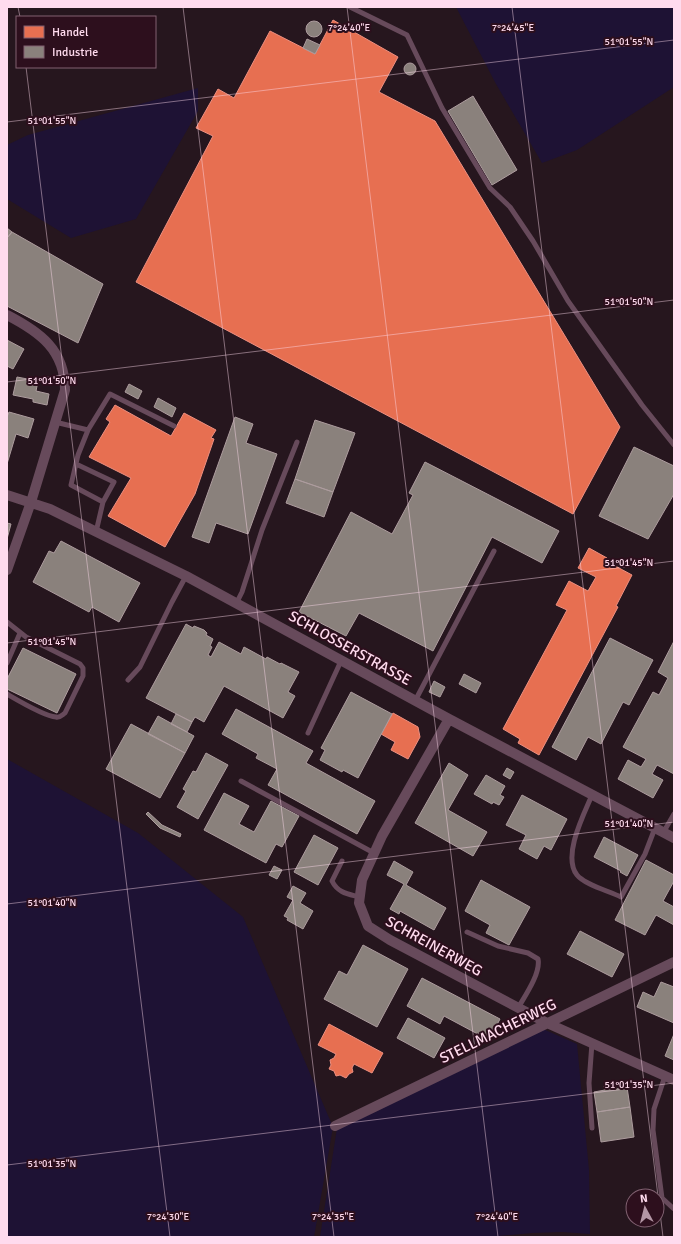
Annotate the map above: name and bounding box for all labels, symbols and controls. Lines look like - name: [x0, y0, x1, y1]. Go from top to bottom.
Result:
- legend: [16, 16, 156, 68]
- text: 7°24'40"E: [328, 22, 370, 34]
- text: 7°24'45"E: [492, 22, 534, 34]
- text: Handel: [52, 25, 89, 40]
- text: 51°01'55"N: [605, 36, 653, 48]
- text: Industrie: [52, 45, 98, 60]
- text: 51°01'55"N: [28, 115, 76, 127]
- text: 51°01'50"N: [605, 296, 653, 308]
- text: 51°01'50"N: [28, 375, 76, 387]
- text: 51°01'45"N: [605, 557, 653, 569]
- street label: SCHLOSSERSTRASSE: [285, 607, 415, 689]
- text: 51°01'45"N: [28, 636, 76, 648]
- text: 51°01'40"N: [605, 818, 653, 830]
- text: 51°01'40"N: [28, 897, 76, 909]
- street label: SCHREINERWEG: [383, 912, 485, 980]
- street label: STELLMACHERWEG: [437, 995, 559, 1067]
- text: 51°01'35"N: [605, 1079, 653, 1091]
- text: 51°01'35"N: [28, 1158, 76, 1170]
- north arrow: [625, 1188, 665, 1228]
- text: N: [639, 1192, 648, 1205]
- text: 7°24'30"E: [147, 1211, 189, 1223]
- text: 7°24'35"E: [312, 1211, 354, 1223]
- text: 7°24'40"E: [476, 1211, 518, 1223]

